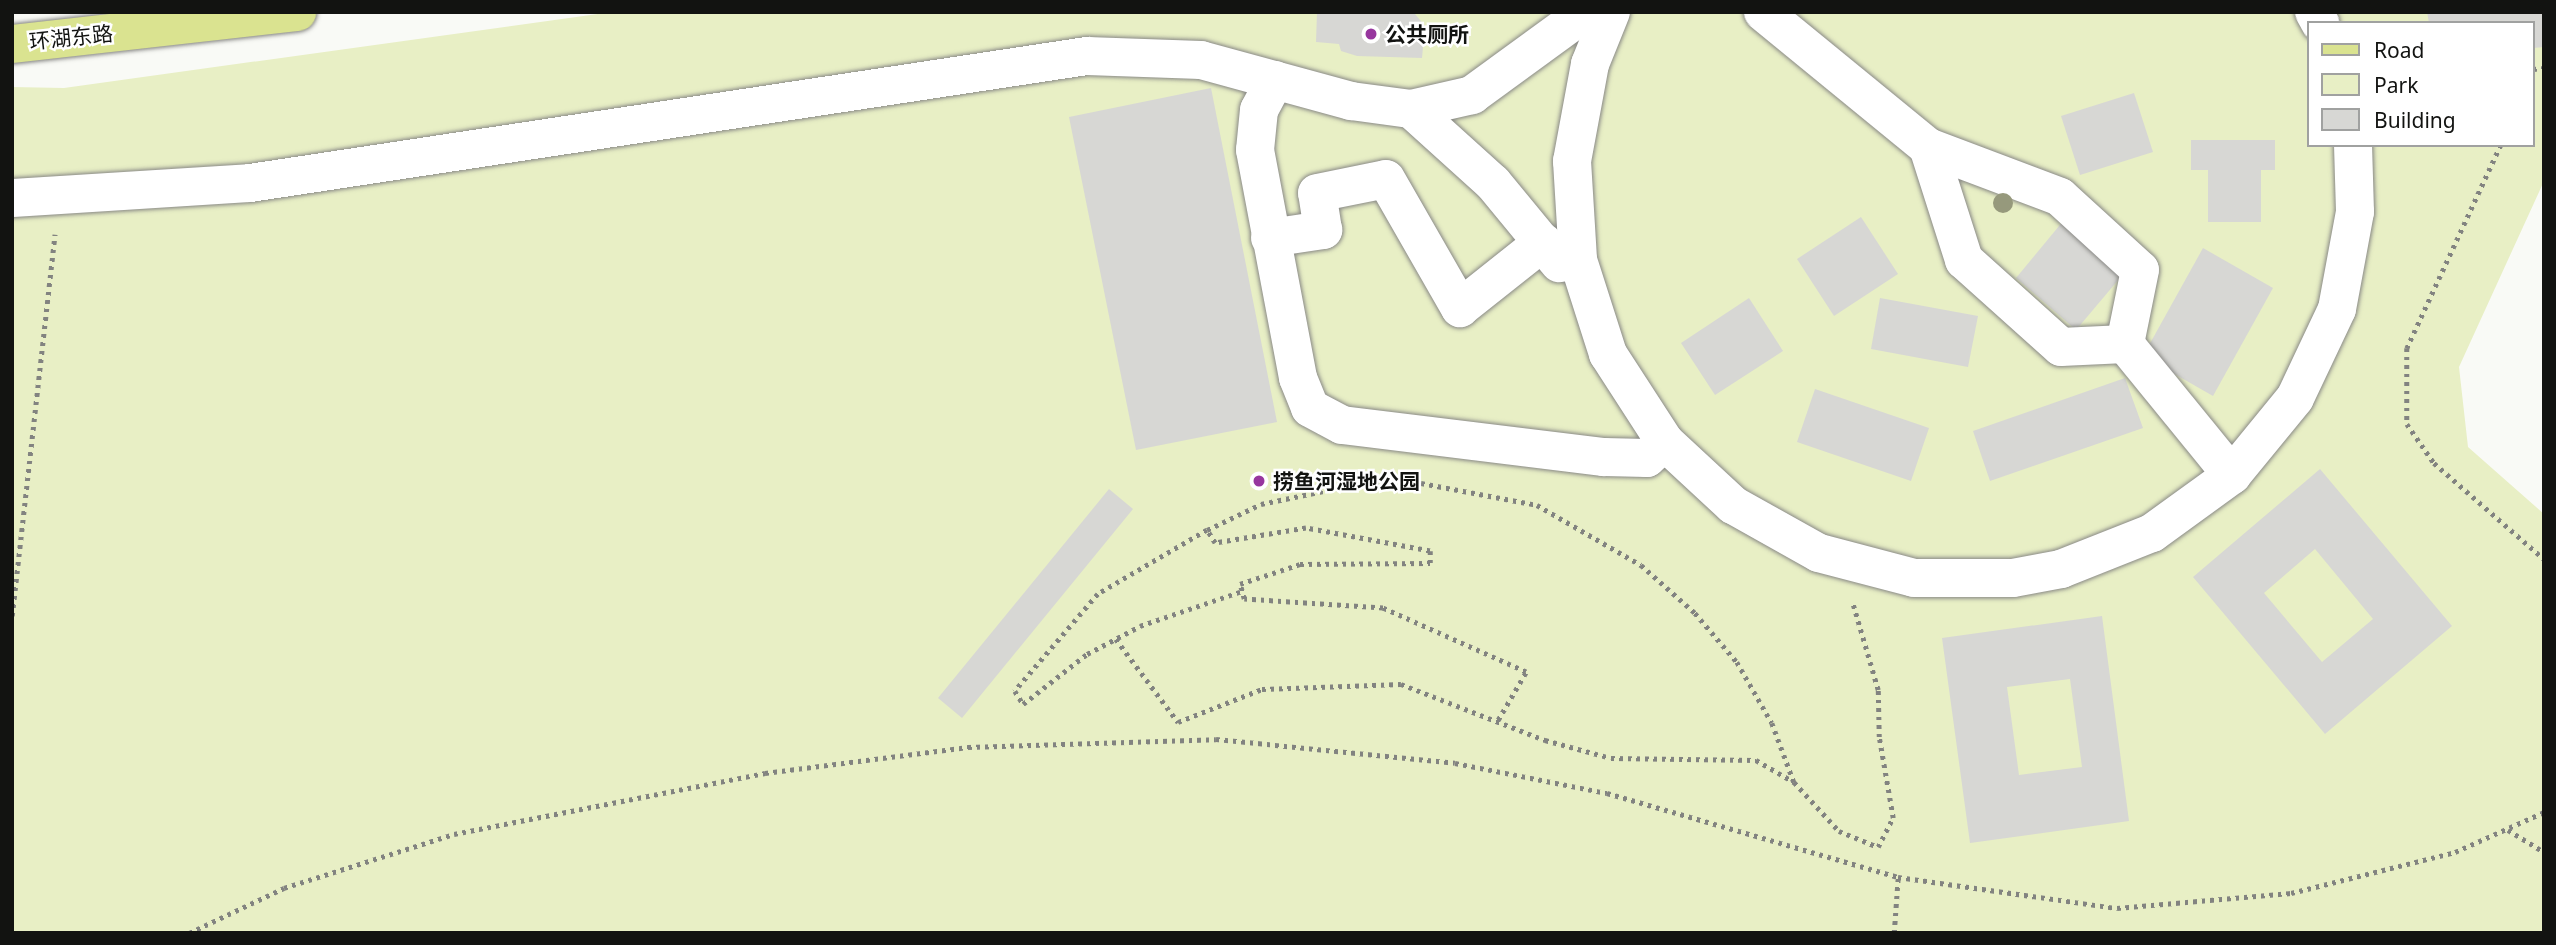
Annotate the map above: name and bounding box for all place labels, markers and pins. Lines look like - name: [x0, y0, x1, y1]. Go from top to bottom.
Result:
- place label: 公共厕所: [1385, 21, 1469, 47]
- marker: 公共厕所: [1363, 26, 1379, 42]
- place label: 捞鱼河湿地公园: [1273, 468, 1420, 494]
- marker: 捞鱼河湿地公园: [1251, 473, 1267, 489]

